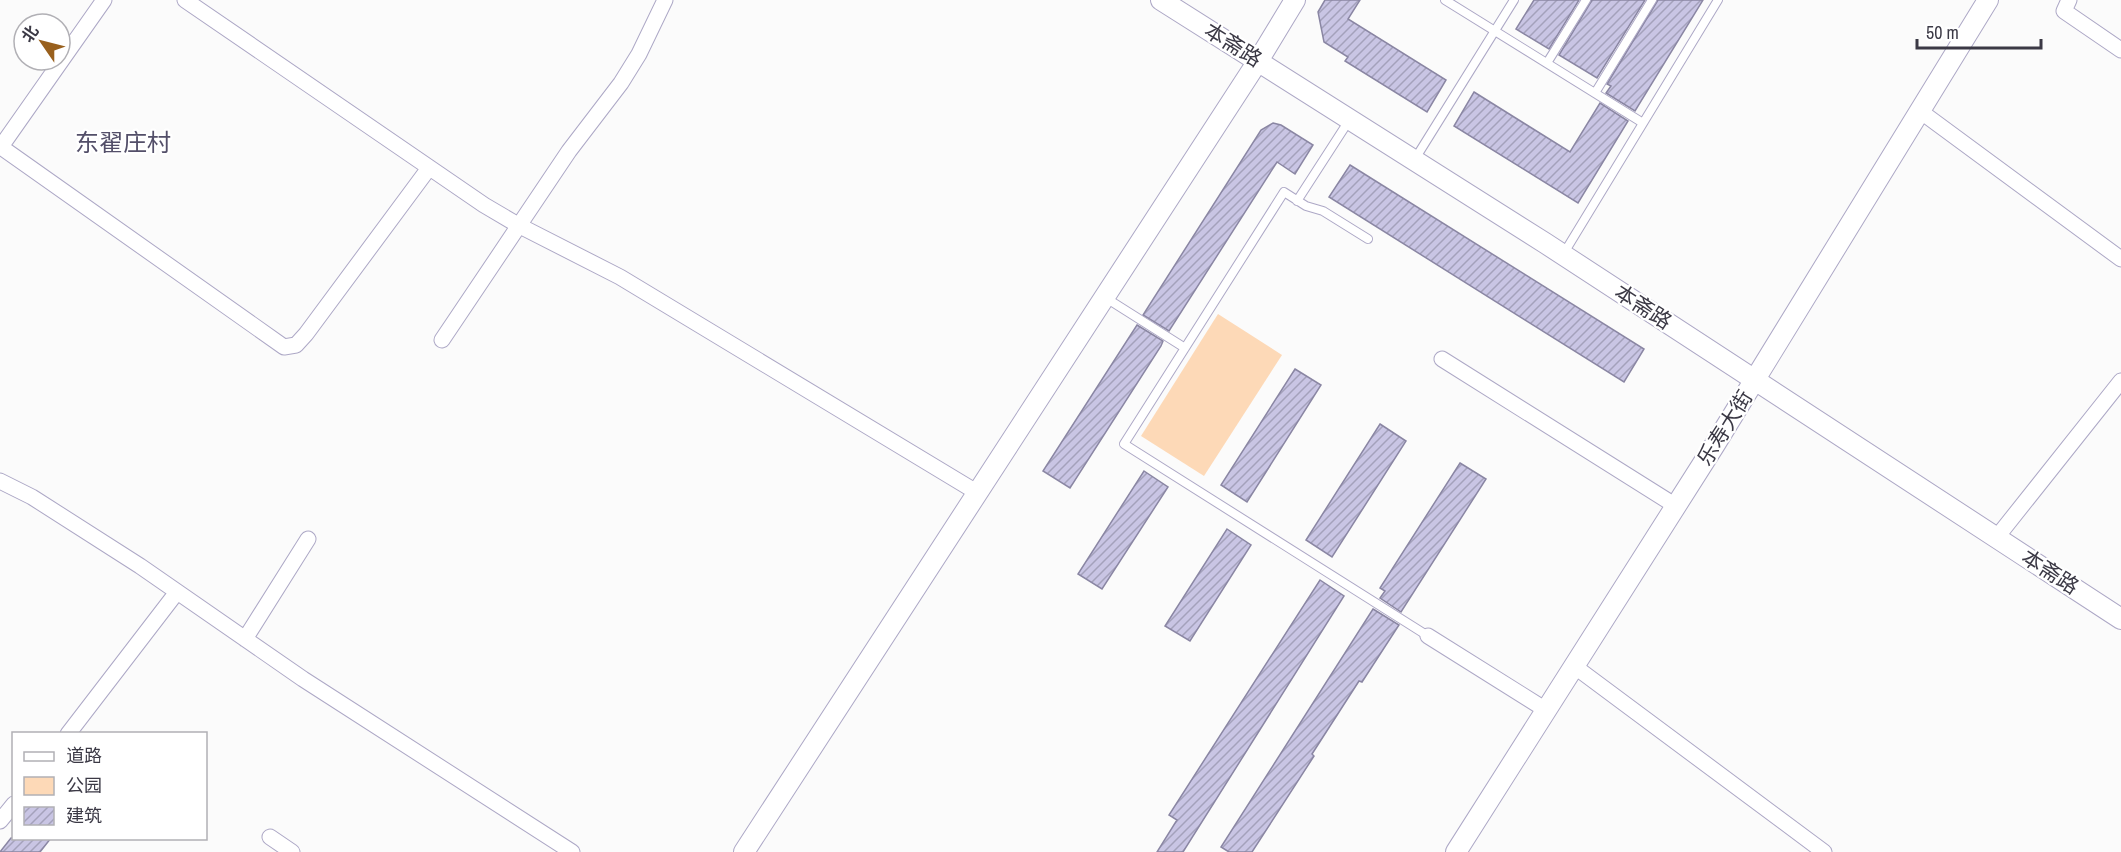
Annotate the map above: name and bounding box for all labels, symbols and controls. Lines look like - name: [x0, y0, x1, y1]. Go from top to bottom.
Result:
- north arrow: [12, 12, 72, 72]
- scale bar: [1917, 12, 2042, 50]
- street label: 本斋路: [1199, 16, 1268, 74]
- text: 50 m: [1926, 20, 1959, 45]
- text: 北: [16, 21, 43, 46]
- district label: 东翟庄村: [75, 126, 171, 158]
- street label: 本斋路: [1609, 277, 1678, 336]
- street label: 乐寿大街: [1690, 384, 1759, 471]
- street label: 本斋路: [2016, 542, 2085, 601]
- legend: [12, 732, 207, 840]
- text: 道路: [66, 743, 102, 768]
- text: 公园: [66, 773, 102, 798]
- text: 建筑: [66, 803, 102, 828]

